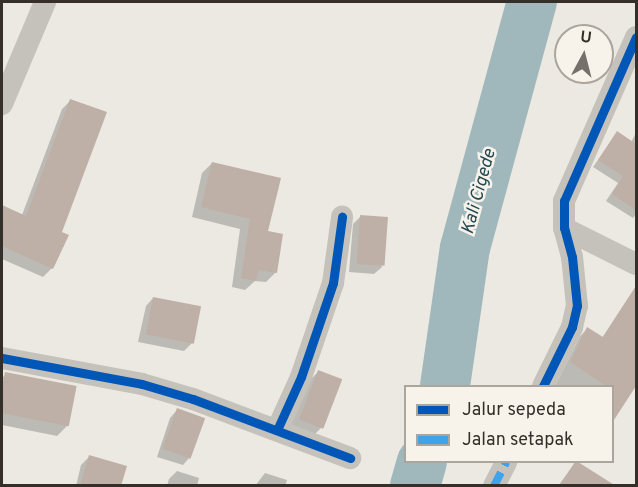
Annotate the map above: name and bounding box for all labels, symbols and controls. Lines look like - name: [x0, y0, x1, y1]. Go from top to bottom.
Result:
- north arrow: [554, 24, 614, 84]
- text: U: [579, 27, 593, 49]
- water label: Kali Cigede: [458, 147, 502, 237]
- legend: [404, 385, 614, 463]
- text: Jalur sepeda: [462, 399, 566, 422]
- text: Jalan setapak: [462, 429, 574, 452]

